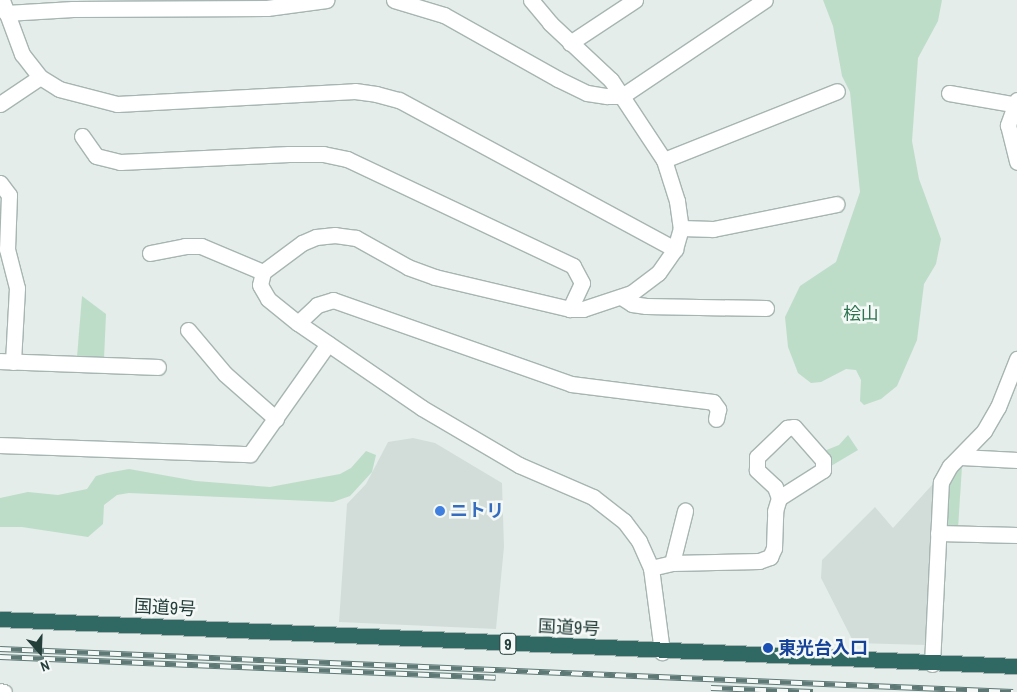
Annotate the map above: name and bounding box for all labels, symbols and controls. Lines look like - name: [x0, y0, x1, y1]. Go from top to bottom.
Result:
- park label: 桧山: [843, 303, 879, 325]
- place label: ニトリ: [450, 500, 504, 522]
- marker: ニトリ: [434, 505, 446, 517]
- street label: 国道9号: [133, 596, 197, 620]
- street label: 国道9号: [537, 616, 601, 640]
- north arrow: [15, 627, 65, 677]
- road number: 9: [499, 630, 517, 658]
- place label: 東光台入口: [778, 637, 868, 659]
- marker: 東光台入口: [762, 642, 774, 654]
- text: N: [38, 656, 52, 676]

